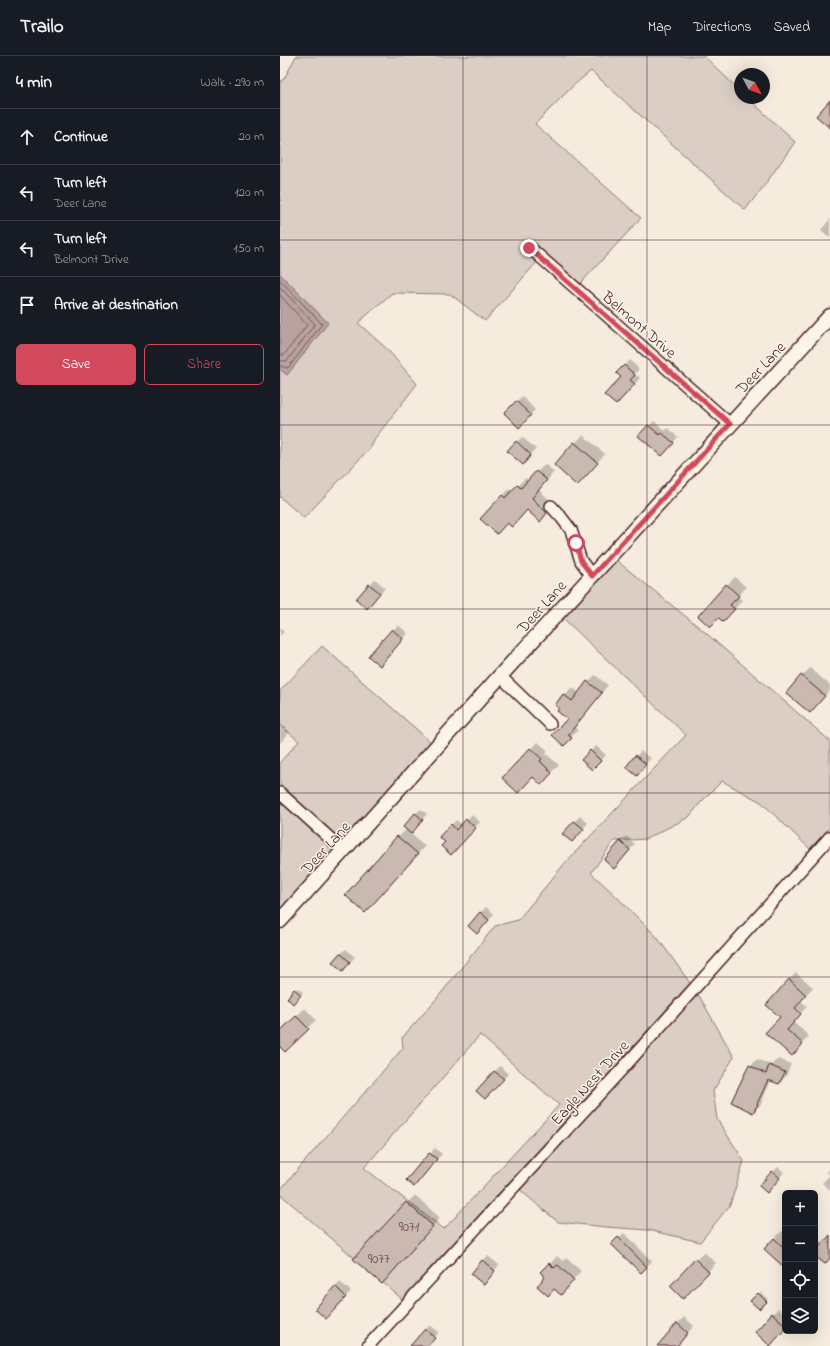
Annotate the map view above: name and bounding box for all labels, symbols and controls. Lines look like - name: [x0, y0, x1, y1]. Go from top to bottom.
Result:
- text: Trailo: [20, 14, 64, 41]
- text: Map: [648, 17, 671, 38]
- text: Directions: [693, 17, 751, 38]
- text: Saved: [773, 17, 810, 38]
- north arrow: [734, 68, 770, 104]
- text: 4 min: [16, 70, 52, 95]
- text: Walk · 290 m: [200, 73, 264, 92]
- icon: ahead: [16, 126, 38, 148]
- text: Continue: [54, 126, 108, 148]
- text: 20 m: [239, 127, 264, 146]
- text: Turn left: [54, 172, 107, 194]
- icon: left: [16, 182, 38, 204]
- text: 120 m: [234, 183, 264, 202]
- text: Deer Lane: [54, 194, 107, 213]
- text: Turn left: [54, 228, 107, 250]
- icon: left: [16, 238, 38, 260]
- text: 150 m: [233, 239, 264, 258]
- route end: [520, 239, 538, 257]
- text: Belmont Drive: [54, 250, 129, 269]
- street label: Belmont Drive: [595, 286, 682, 365]
- icon: arrive: [16, 294, 38, 316]
- text: Arrive at destination: [54, 294, 178, 316]
- street label: Deer Lane: [730, 336, 793, 401]
- button: Save: [16, 344, 136, 385]
- button: Share: [144, 344, 264, 385]
- route start: [567, 534, 585, 552]
- street label: Deer Lane: [511, 575, 574, 640]
- street label: Deer Lane: [295, 816, 358, 881]
- street label: Eagle Nest Drive: [546, 1035, 636, 1131]
- map controls: [782, 1190, 818, 1334]
- button: +: [782, 1190, 818, 1226]
- house number: 9071: [399, 1217, 420, 1238]
- button: −: [782, 1226, 818, 1262]
- house number: 9077: [368, 1249, 390, 1270]
- button: locate: [782, 1262, 818, 1298]
- button: layers: [782, 1298, 818, 1334]

